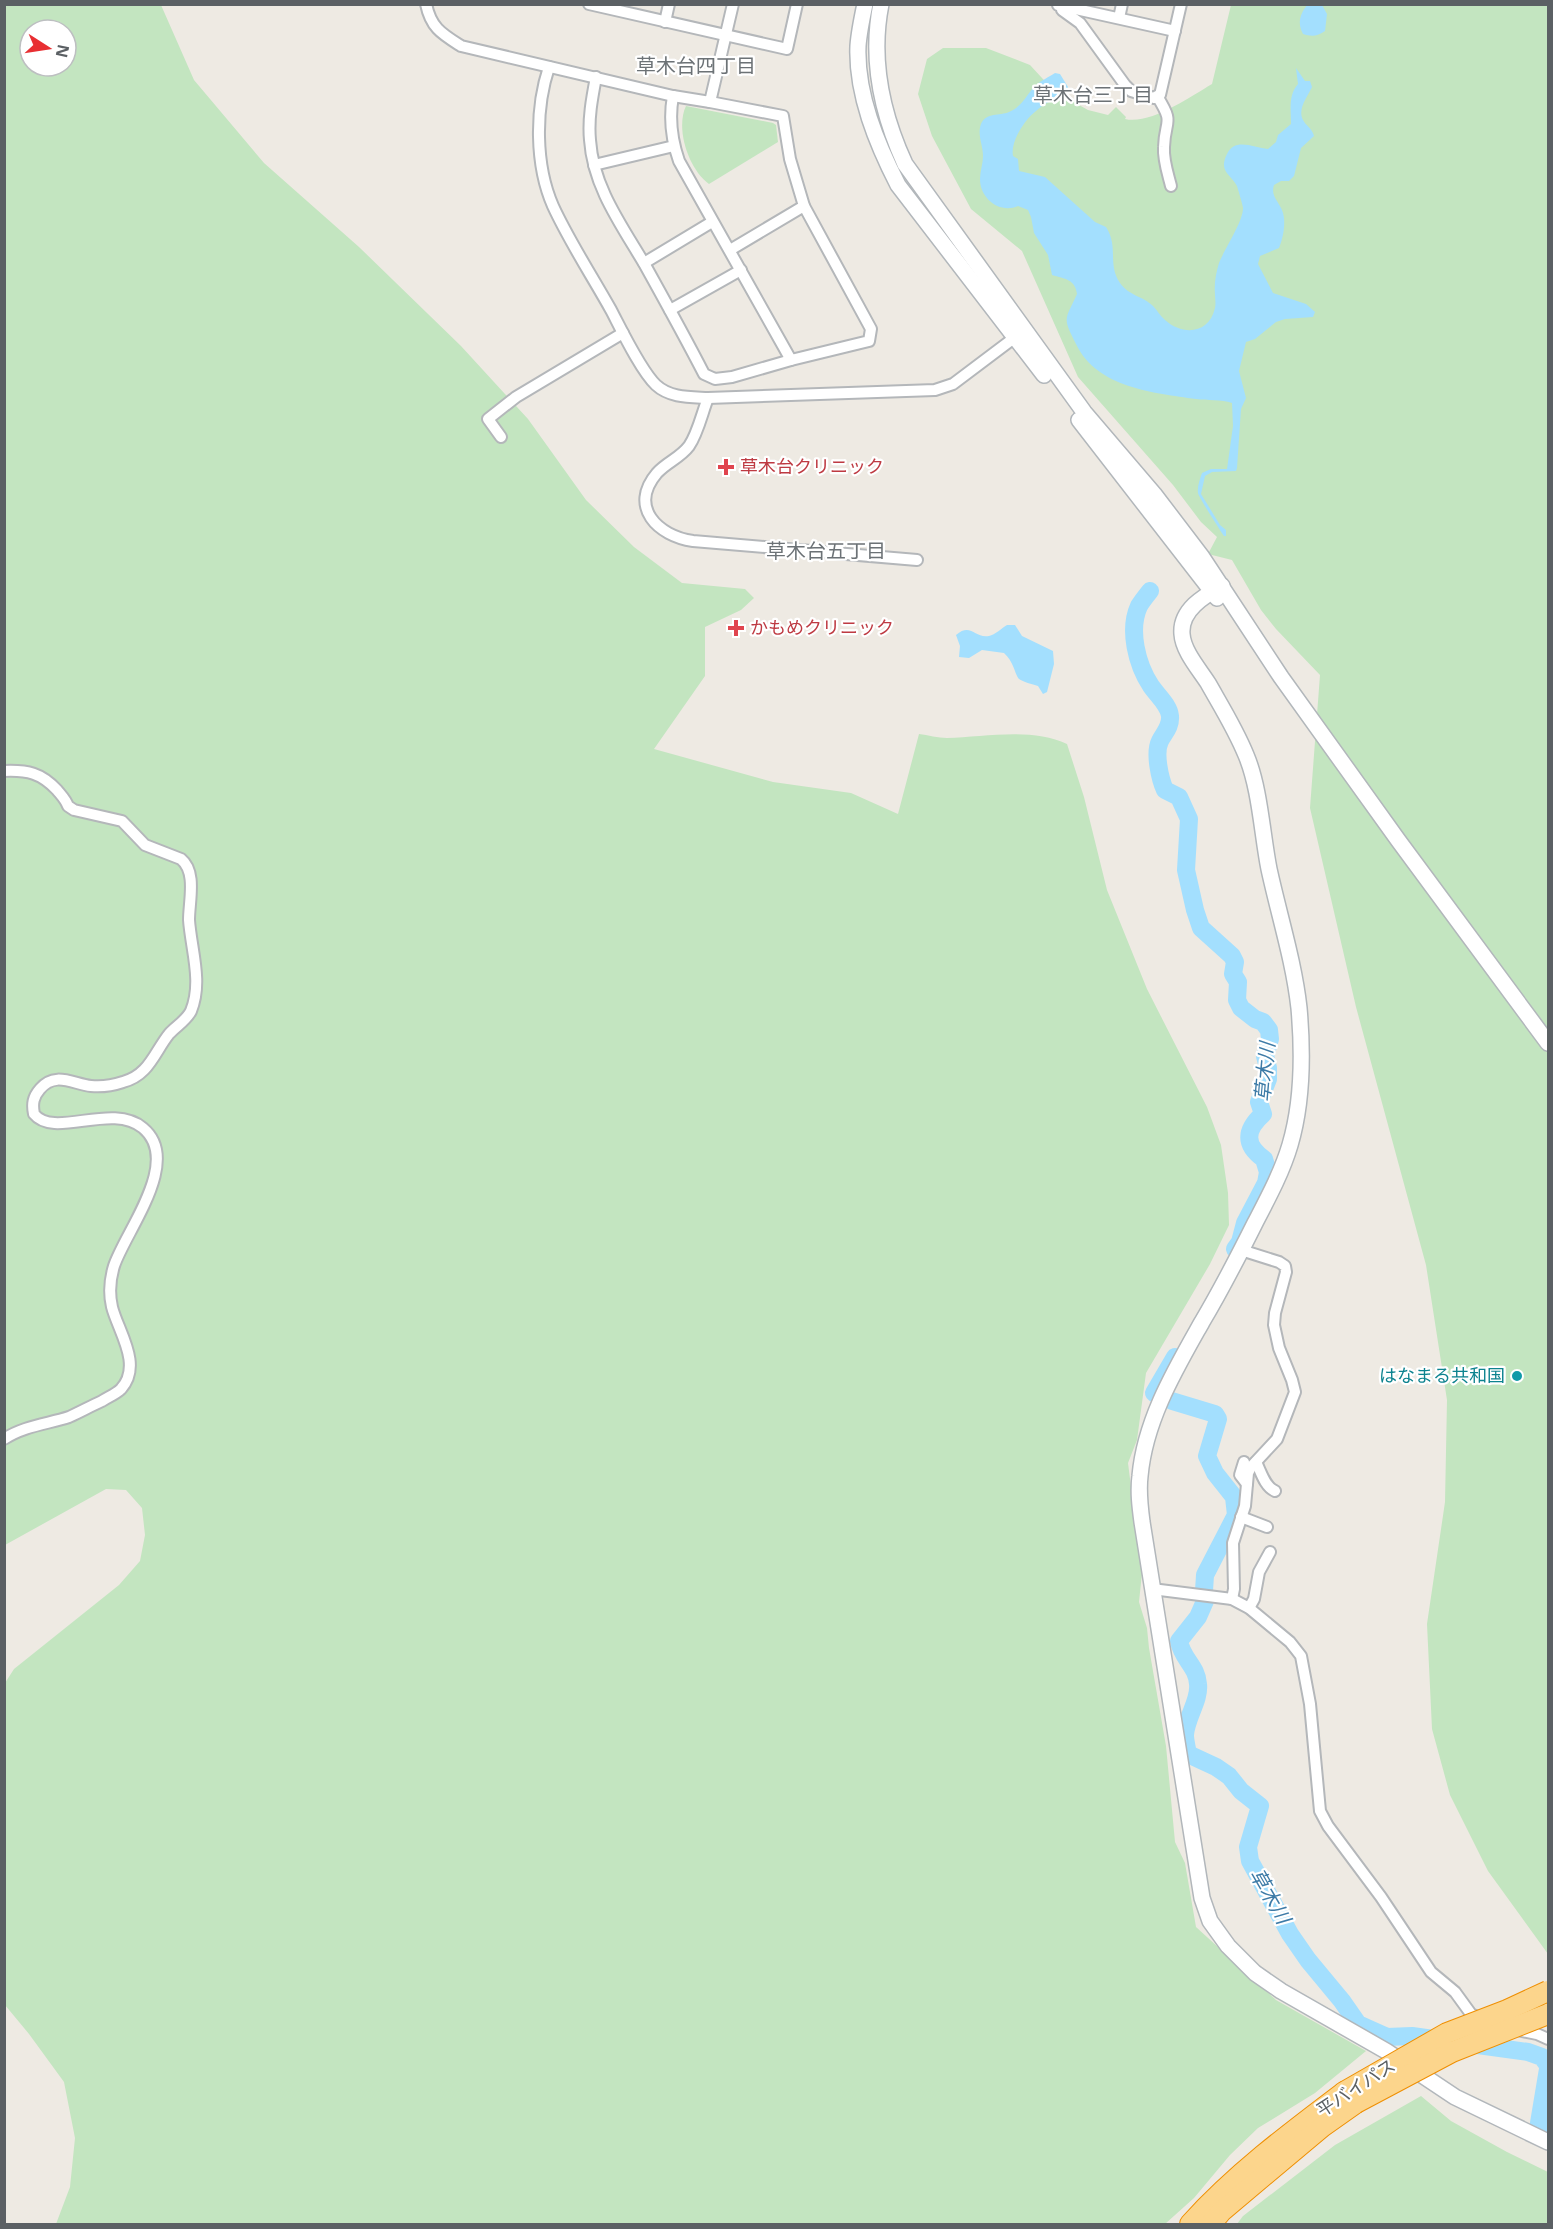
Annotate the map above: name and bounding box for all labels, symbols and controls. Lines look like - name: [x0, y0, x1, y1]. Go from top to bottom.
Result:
- north arrow: [18, 18, 78, 78]
- text: N: [51, 42, 75, 60]
- district label: 草木台四丁目: [636, 52, 756, 79]
- district label: 草木台三丁目: [1033, 81, 1153, 108]
- place label: 草木台クリニック: [740, 454, 884, 478]
- marker: 草木台クリニック: [717, 458, 735, 476]
- district label: 草木台五丁目: [766, 537, 886, 564]
- place label: かもめクリニック: [750, 615, 894, 639]
- marker: かもめクリニック: [727, 619, 745, 637]
- water label: 草木川: [1248, 1039, 1281, 1103]
- place label: はなまる共和国: [1379, 1363, 1505, 1387]
- marker: はなまる共和国: [1510, 1369, 1524, 1383]
- water label: 草木川: [1244, 1863, 1298, 1930]
- street label: 平バイパス: [1311, 2053, 1400, 2122]

